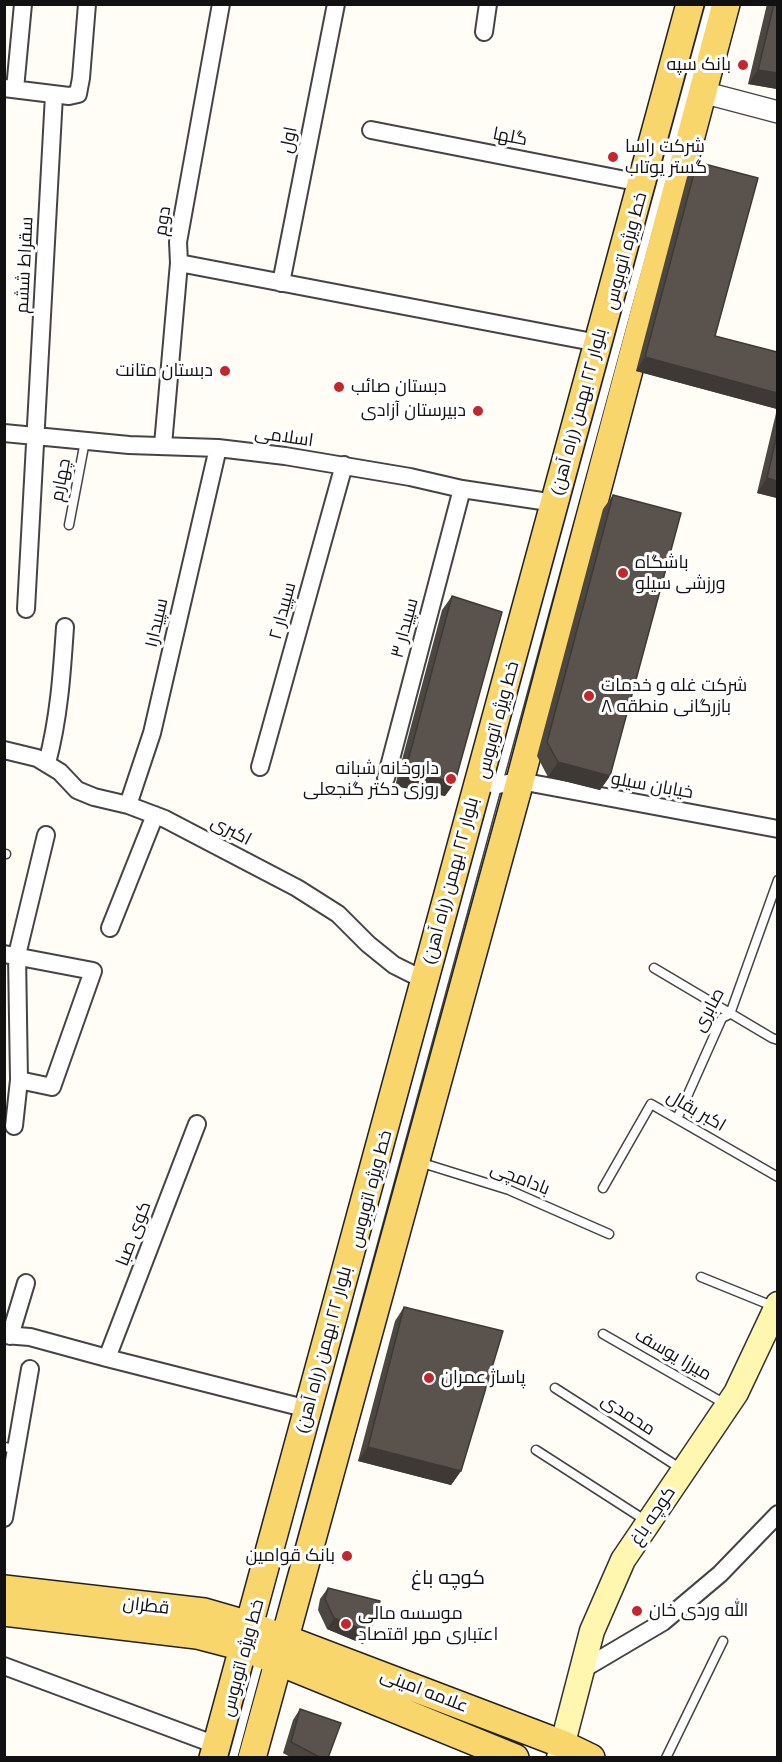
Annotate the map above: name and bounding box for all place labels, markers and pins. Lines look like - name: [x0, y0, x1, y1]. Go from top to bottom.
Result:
- place label: بانک سپه: [666, 54, 731, 76]
- marker: بانک سپه: [736, 58, 750, 72]
- place label: شرکت راسا گستر یوتاب: [625, 136, 707, 178]
- marker: شرکت راسا گستر یوتاب: [606, 150, 620, 164]
- place label: دبستان متانت: [115, 360, 213, 382]
- marker: دبستان متانت: [218, 364, 232, 378]
- place label: دبستان صائب: [351, 376, 447, 398]
- marker: دبستان صائب: [332, 380, 346, 394]
- place label: دبیرستان آزادی: [361, 400, 466, 422]
- marker: دبیرستان آزادی: [471, 404, 485, 418]
- place label: باشگاه ورزشی سیلو: [635, 552, 726, 594]
- marker: باشگاه ورزشی سیلو: [616, 566, 630, 580]
- place label: شرکت غله و خدمات بازرگانی منطقه ۸: [601, 675, 747, 718]
- marker: شرکت غله و خدمات بازرگانی منطقه ۸: [582, 689, 596, 703]
- place label: داروخانه شبانه روزی دکتر گنجعلی: [303, 758, 439, 800]
- marker: داروخانه شبانه روزی دکتر گنجعلی: [444, 772, 458, 786]
- place label: پاساژ عمران: [441, 1367, 525, 1389]
- marker: پاساژ عمران: [422, 1371, 436, 1385]
- place label: بانک قوامین: [245, 1545, 335, 1567]
- marker: بانک قوامین: [340, 1549, 354, 1563]
- place label: الله وردی خان: [649, 1600, 748, 1622]
- place label: موسسه مالی اعتباری مهر اقتصاد: [358, 1603, 498, 1646]
- marker: الله وردی خان: [630, 1604, 644, 1618]
- marker: موسسه مالی اعتباری مهر اقتصاد: [339, 1617, 353, 1631]

